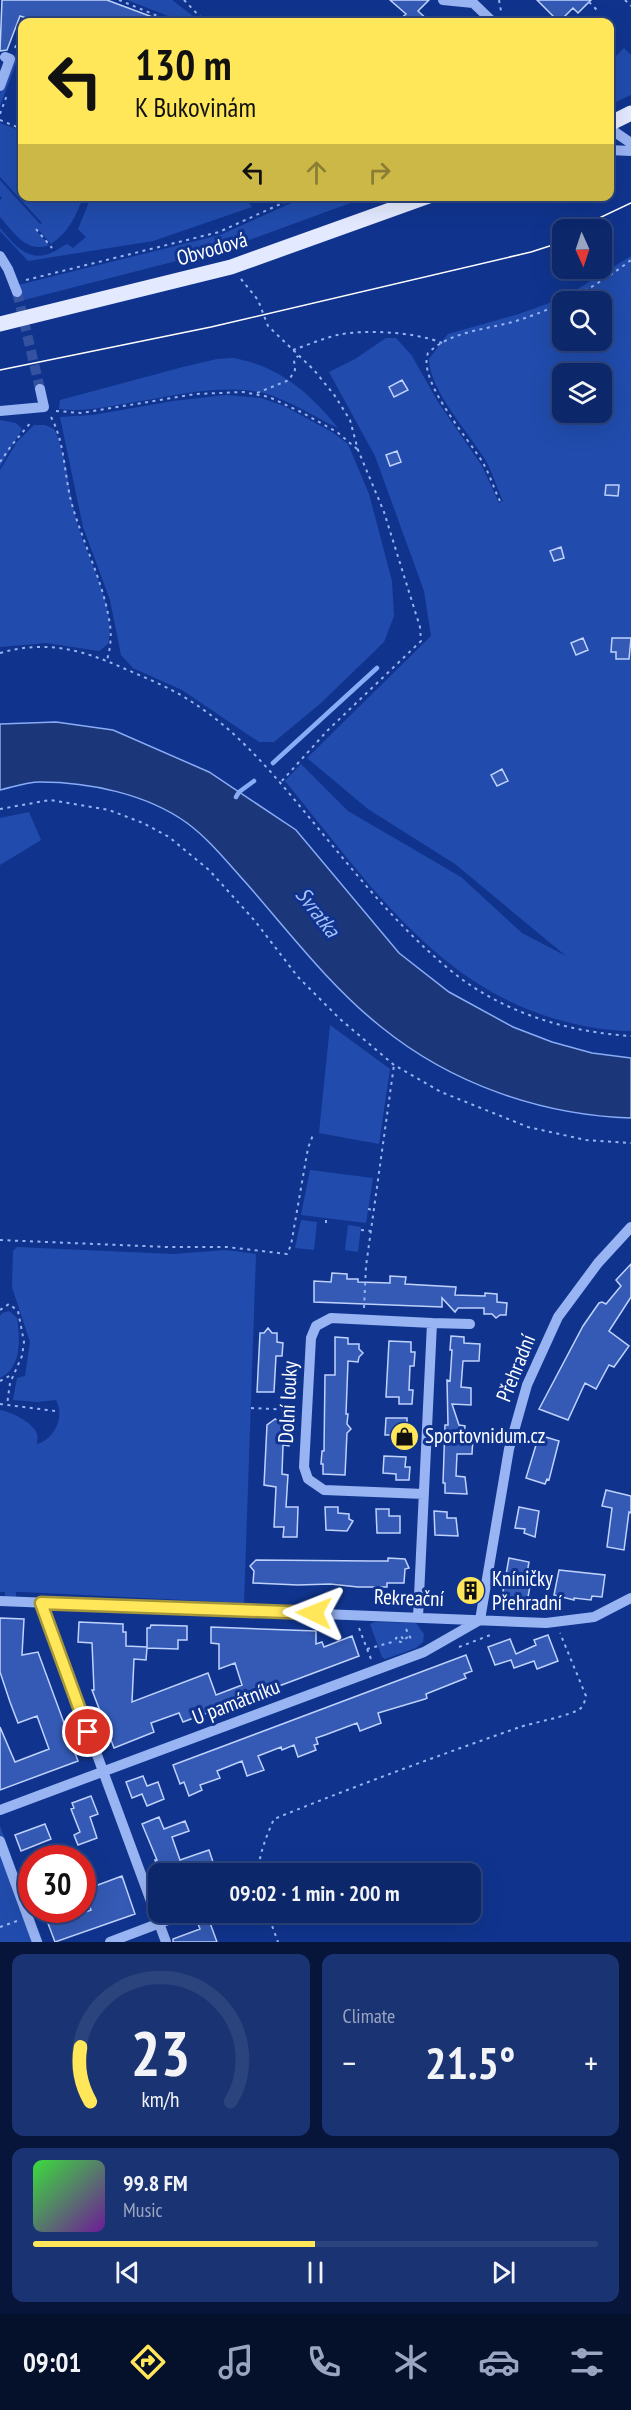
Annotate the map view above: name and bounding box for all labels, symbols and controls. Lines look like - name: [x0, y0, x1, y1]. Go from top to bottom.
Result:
- text: 130 m: [135, 37, 232, 92]
- icon: left: [36, 42, 114, 120]
- text: K Bukovinám: [135, 90, 256, 124]
- icon: left: [237, 156, 270, 189]
- icon: ahead: [300, 156, 333, 189]
- icon: right: [363, 156, 396, 189]
- north arrow: [552, 219, 612, 279]
- map controls: [552, 219, 612, 423]
- street label: Obvodová: [173, 226, 250, 271]
- button: search: [552, 291, 612, 351]
- button: layers: [552, 363, 612, 423]
- water label: Svratka: [290, 881, 347, 944]
- street label: Přehradní: [490, 1330, 541, 1405]
- street label: Dolní louky: [272, 1360, 303, 1444]
- shop icon: Sportovnidum.cz: [388, 1420, 420, 1452]
- place label: Sportovnidum.cz: [425, 1422, 545, 1449]
- place label: Kníničky Přehradní: [492, 1565, 563, 1616]
- building icon: Kníničky Přehradní: [455, 1575, 487, 1607]
- position arrow: [282, 1581, 346, 1645]
- street label: Rekreační: [373, 1583, 445, 1612]
- street label: U památníku: [188, 1672, 284, 1731]
- pin: [62, 1706, 113, 1757]
- icon: arrive: [71, 1715, 104, 1748]
- speed limit sign: 30: [18, 1845, 96, 1923]
- text: 09:02 · 1 min · 200 m: [229, 1879, 400, 1907]
- text: Climate: [343, 2003, 395, 2029]
- text: 23: [131, 2012, 191, 2093]
- text: 21.5°: [425, 2033, 515, 2091]
- text: −: [343, 2041, 356, 2084]
- text: +: [584, 2041, 598, 2084]
- text: km/h: [142, 2085, 180, 2113]
- text: 99.8 FM: [123, 2169, 188, 2197]
- text: Music: [123, 2197, 163, 2223]
- icon: previous: [111, 2256, 144, 2289]
- icon: pause: [299, 2256, 332, 2289]
- icon: next: [487, 2256, 520, 2289]
- icon: directions: [127, 2341, 169, 2383]
- icon: music: [215, 2341, 257, 2383]
- icon: phone: [303, 2341, 345, 2383]
- icon: climate: [390, 2341, 432, 2383]
- icon: car: [478, 2341, 520, 2383]
- icon: filters: [566, 2341, 608, 2383]
- text: 09:01: [23, 2345, 81, 2379]

